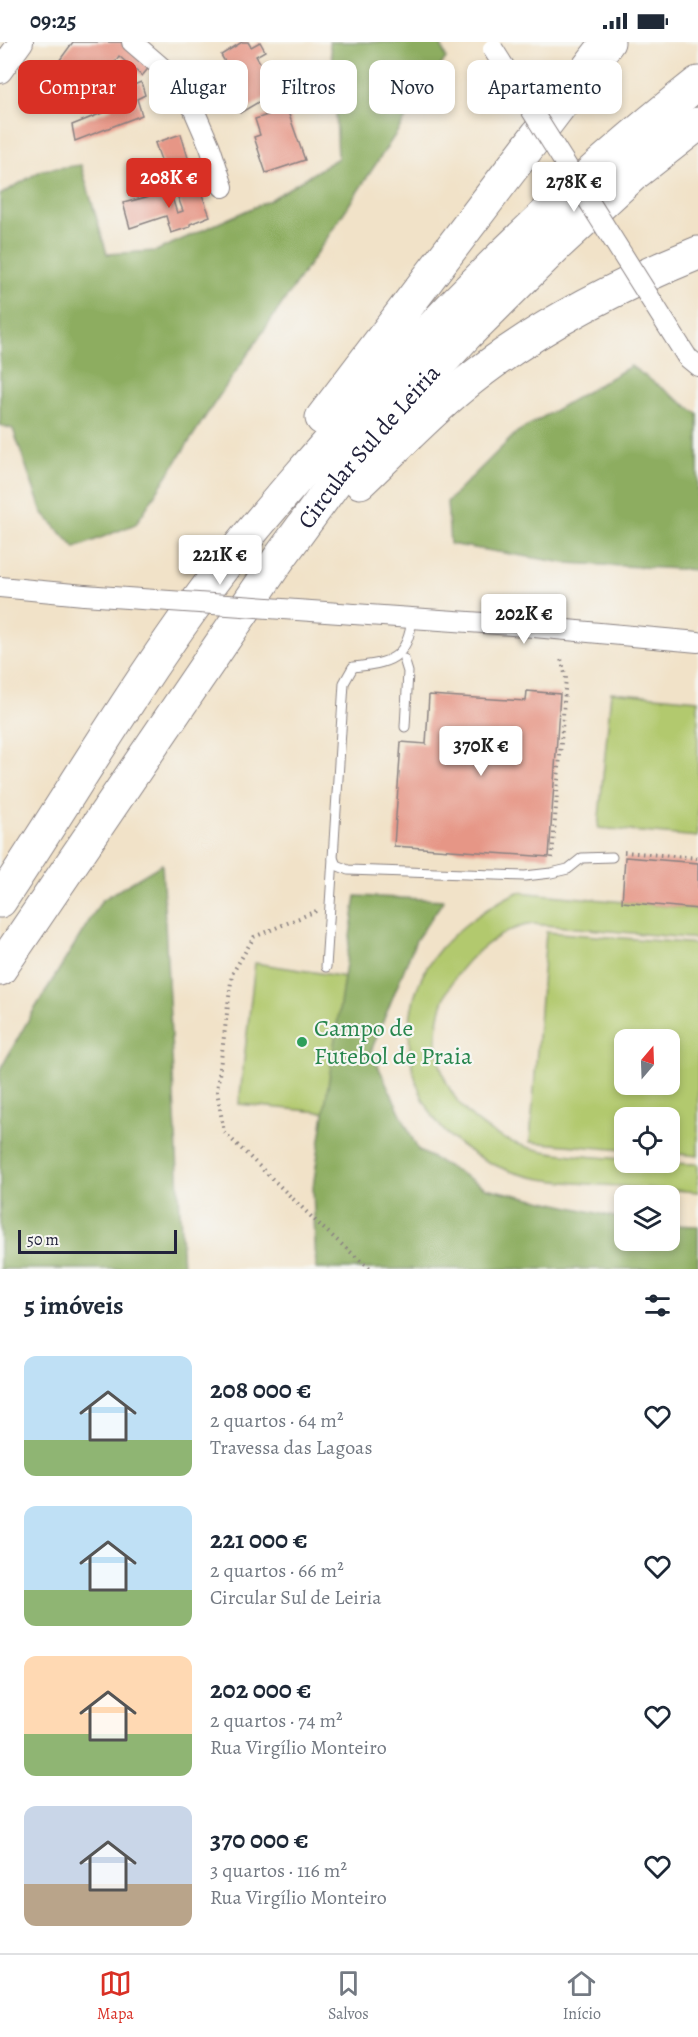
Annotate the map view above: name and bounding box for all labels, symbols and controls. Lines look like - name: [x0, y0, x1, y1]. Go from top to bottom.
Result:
- text: 09:25: [30, 6, 77, 36]
- chip: Comprar: [18, 60, 137, 114]
- chip: Alugar: [149, 60, 248, 114]
- chip: Filtros: [260, 60, 357, 114]
- chip: Novo: [369, 60, 455, 114]
- chip: Apartamento: [467, 60, 622, 114]
- pin: 208K €: [120, 158, 218, 209]
- pin: 278K €: [525, 162, 623, 213]
- text: 208K €: [140, 164, 198, 191]
- text: 278K €: [546, 168, 602, 195]
- street label: Circular Sul de Leiria: [290, 357, 448, 535]
- pin: 221K €: [171, 535, 269, 586]
- text: 221K €: [193, 541, 247, 568]
- pin: 202K €: [475, 594, 573, 645]
- text: 202K €: [495, 600, 553, 627]
- pin: 370K €: [432, 726, 530, 777]
- text: 370K €: [453, 732, 509, 759]
- place label: Campo de Futebol de Praia: [314, 1012, 473, 1072]
- north arrow: [614, 1029, 680, 1095]
- map controls: [614, 1029, 680, 1251]
- marker: Campo de Futebol de Praia: [295, 1035, 309, 1049]
- button: locate: [614, 1107, 680, 1173]
- button: layers: [614, 1185, 680, 1251]
- scale bar: [18, 1227, 177, 1254]
- text: 50 m: [27, 1229, 59, 1251]
- text: 5 imóveis: [24, 1288, 124, 1323]
- icon: filters: [641, 1289, 674, 1322]
- text: 208 000 €: [210, 1372, 311, 1407]
- icon: home: [72, 1380, 144, 1452]
- icon: heart: [641, 1400, 674, 1433]
- text: 2 quartos · 64 m²: [210, 1407, 344, 1434]
- text: Travessa das Lagoas: [210, 1434, 372, 1461]
- text: 221 000 €: [210, 1522, 308, 1557]
- icon: home: [72, 1530, 144, 1602]
- icon: heart: [641, 1550, 674, 1583]
- text: 2 quartos · 66 m²: [210, 1557, 344, 1584]
- text: Circular Sul de Leiria: [210, 1584, 382, 1611]
- text: 202 000 €: [210, 1672, 311, 1707]
- icon: home: [72, 1680, 144, 1752]
- icon: heart: [641, 1700, 674, 1733]
- text: 2 quartos · 74 m²: [210, 1707, 343, 1734]
- text: Rua Virgílio Monteiro: [210, 1734, 387, 1761]
- text: 370 000 €: [210, 1822, 309, 1857]
- icon: home: [72, 1830, 144, 1902]
- icon: heart: [641, 1850, 674, 1883]
- text: 3 quartos · 116 m²: [210, 1857, 347, 1884]
- text: Rua Virgílio Monteiro: [210, 1884, 387, 1911]
- tab: Mapa: [97, 1967, 134, 2025]
- tab: Salvos: [328, 1967, 369, 2025]
- tab: Início: [563, 1967, 601, 2025]

